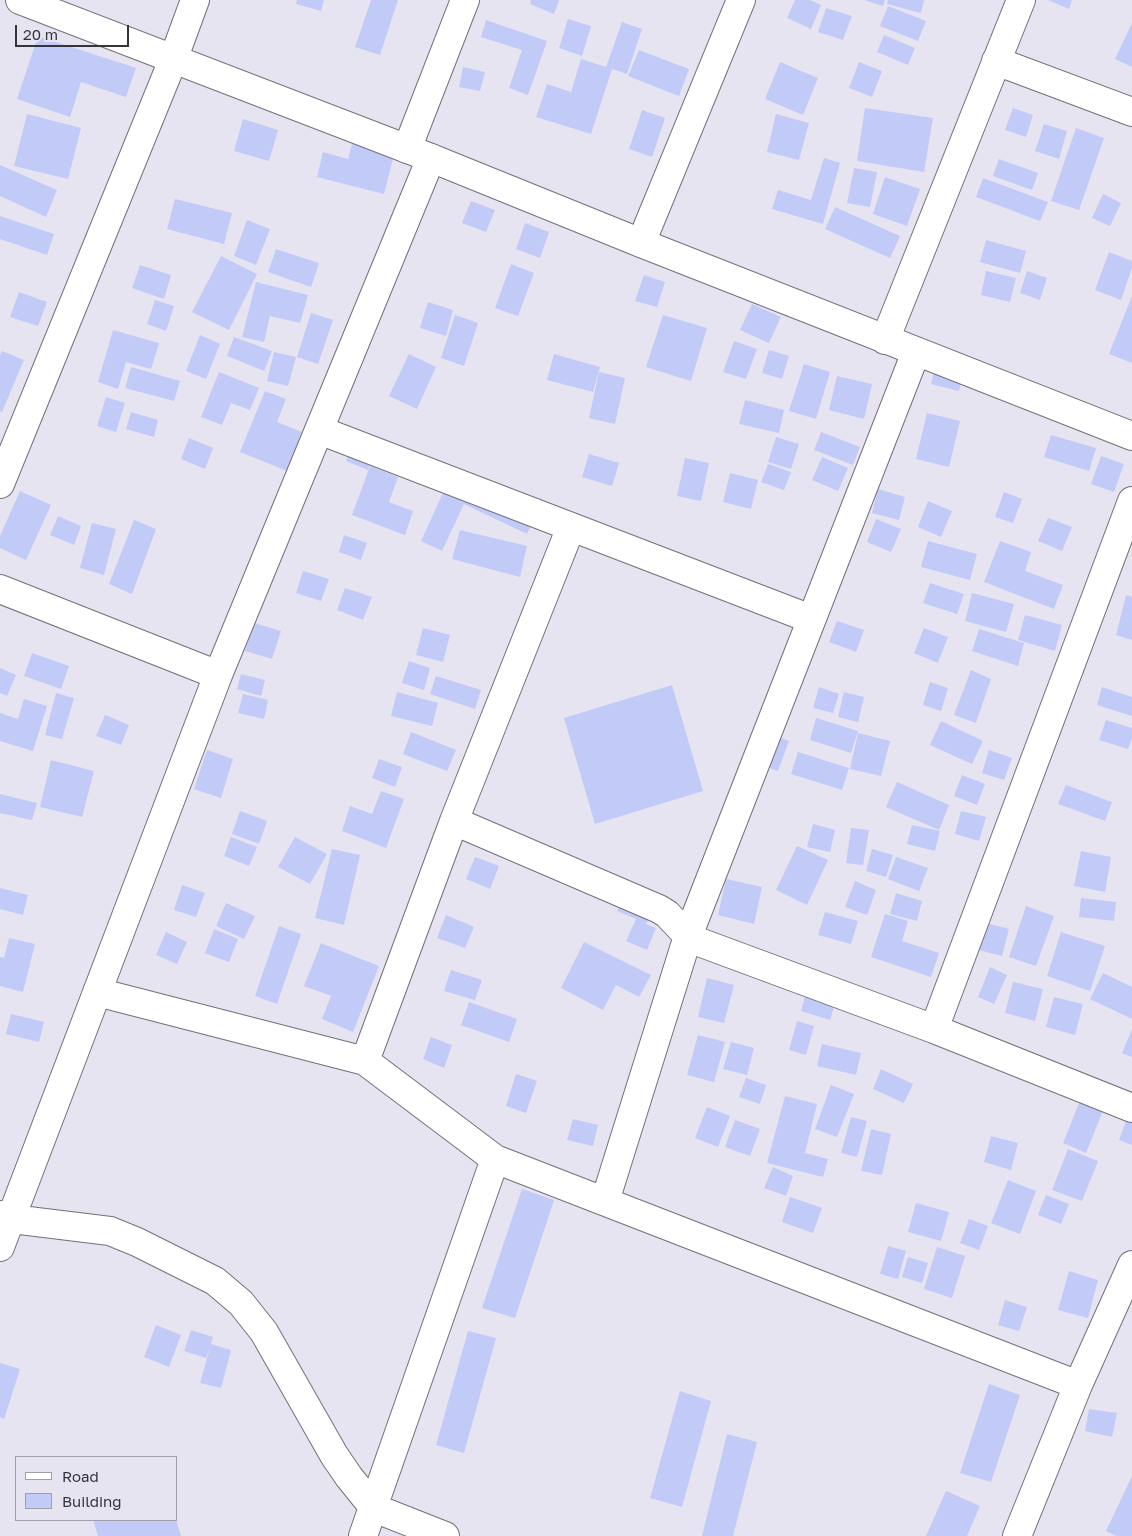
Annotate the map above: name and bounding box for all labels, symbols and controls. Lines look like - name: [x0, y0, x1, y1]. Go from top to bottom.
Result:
- scale bar: [18, 15, 131, 47]
- text: 20 m: [23, 25, 58, 43]
- legend: [15, 1456, 178, 1521]
- text: Road: [62, 1467, 99, 1485]
- text: Building: [62, 1492, 122, 1510]

